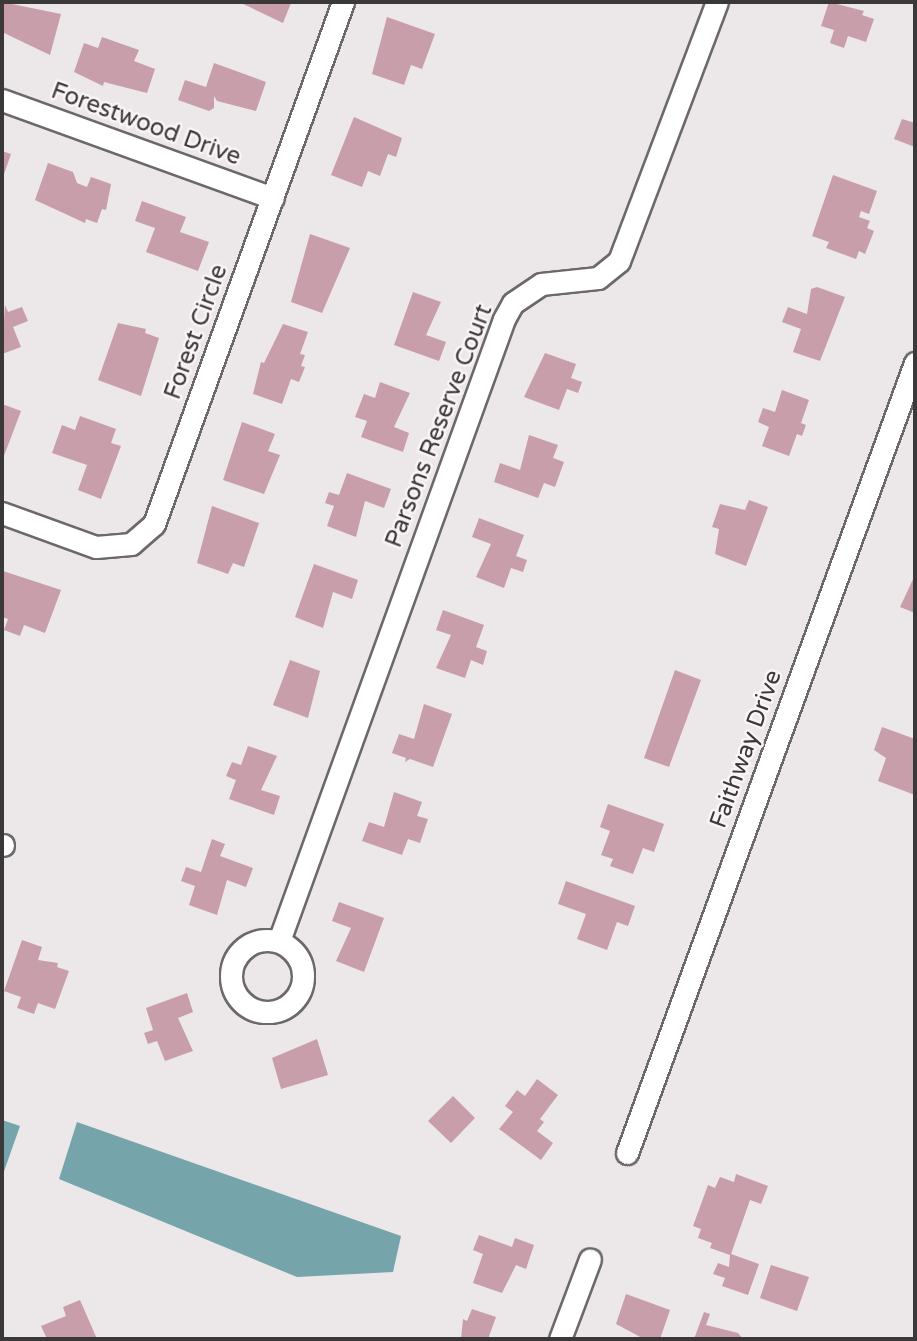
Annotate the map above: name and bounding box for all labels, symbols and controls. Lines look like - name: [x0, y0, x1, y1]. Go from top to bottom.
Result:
- street label: Forestwood Drive: [47, 76, 245, 172]
- street label: Forest Circle: [158, 261, 234, 403]
- street label: Parsons Reserve Court: [379, 300, 499, 552]
- street label: Faithway Drive: [704, 666, 788, 832]

